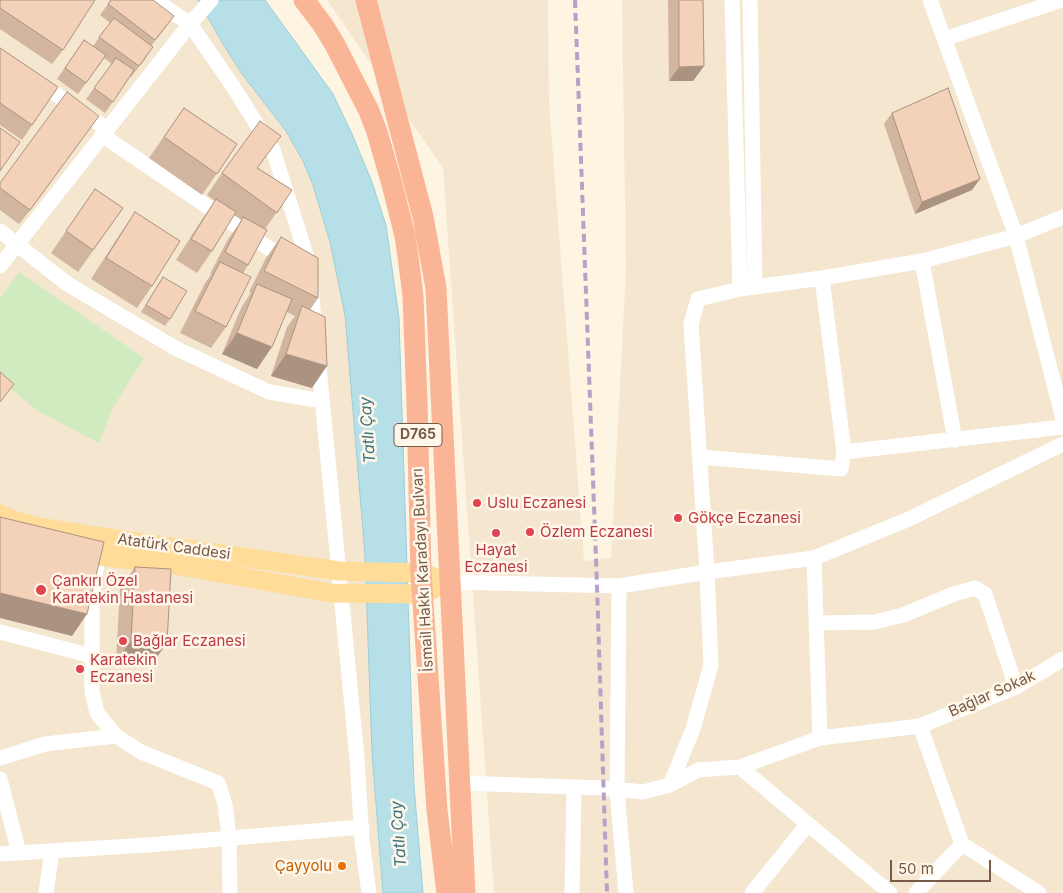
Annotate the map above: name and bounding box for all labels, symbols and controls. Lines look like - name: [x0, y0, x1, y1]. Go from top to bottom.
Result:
- water label: Tatlı Çay: [356, 396, 380, 464]
- road number: D765: [394, 424, 442, 446]
- street label: İsmail Hakkı Karadayı Bulvarı: [409, 468, 437, 672]
- place label: Uslu Eczanesi: [487, 494, 586, 512]
- marker: Uslu Eczanesi: [471, 497, 483, 509]
- place label: Gökçe Eczanesi: [688, 509, 801, 527]
- marker: Gökçe Eczanesi: [672, 512, 684, 524]
- place label: Özlem Eczanesi: [540, 523, 653, 541]
- marker: Özlem Eczanesi: [524, 526, 536, 538]
- marker: Hayat Eczanesi: [490, 527, 502, 539]
- street label: Atatürk Caddesi: [116, 530, 232, 564]
- place label: Hayat Eczanesi: [464, 541, 528, 576]
- place label: Çankırı Özel Karatekin Hastanesi: [52, 572, 193, 607]
- marker: Çankırı Özel Karatekin Hastanesi: [34, 583, 48, 597]
- place label: Bağlar Eczanesi: [133, 632, 246, 650]
- marker: Bağlar Eczanesi: [117, 635, 129, 647]
- place label: Karatekin Eczanesi: [90, 651, 157, 686]
- marker: Karatekin Eczanesi: [74, 663, 86, 675]
- street label: Bağlar Sokak: [946, 667, 1038, 721]
- water label: Tatlı Çay: [387, 800, 411, 868]
- scale bar: [893, 850, 994, 882]
- place label: Çayyolu: [275, 857, 332, 875]
- text: 50 m: [898, 859, 934, 878]
- marker: Çayyolu: [336, 860, 348, 872]

